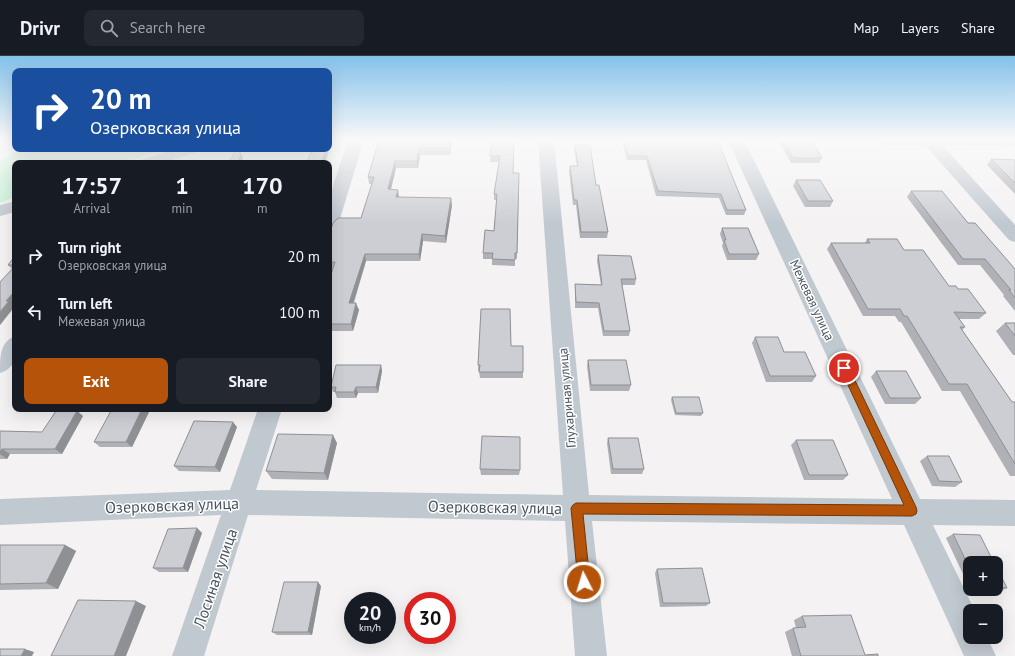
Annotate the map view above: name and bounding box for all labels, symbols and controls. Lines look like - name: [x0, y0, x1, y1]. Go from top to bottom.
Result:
- search box: [84, 10, 364, 46]
- text: Drivr: [20, 16, 60, 40]
- icon: search: [98, 17, 120, 39]
- text: Search here: [130, 18, 205, 37]
- text: Map: [853, 19, 879, 37]
- text: Layers: [901, 19, 939, 37]
- text: Share: [961, 19, 995, 37]
- text: 20 m: [90, 80, 151, 117]
- icon: right: [24, 84, 76, 136]
- text: Озерковская улица: [90, 116, 241, 139]
- text: 17:57: [61, 170, 122, 201]
- text: 1: [175, 170, 189, 201]
- text: 170: [242, 170, 283, 201]
- text: Arrival: [74, 200, 110, 217]
- text: min: [171, 200, 193, 217]
- text: m: [257, 200, 268, 217]
- text: Turn right: [58, 238, 121, 257]
- icon: right: [24, 245, 46, 267]
- text: 20 m: [287, 247, 320, 266]
- text: Озерковская улица: [58, 257, 167, 274]
- street label: Межевая улица: [786, 257, 838, 343]
- text: Turn left: [58, 294, 112, 313]
- icon: left: [24, 301, 46, 323]
- text: 100 m: [279, 303, 320, 322]
- text: Межевая улица: [58, 313, 146, 330]
- street label: Глухариная улица: [554, 347, 580, 449]
- pin: [827, 351, 861, 385]
- icon: arrive: [833, 357, 855, 379]
- button: Exit: [24, 358, 168, 404]
- button: Share: [176, 358, 320, 404]
- street label: Озерковская улица: [105, 493, 239, 517]
- street label: Озерковская улица: [428, 496, 562, 518]
- street label: Лосиная улица: [188, 526, 241, 631]
- map controls: [963, 556, 1003, 644]
- button: +: [963, 556, 1003, 596]
- position arrow: [563, 561, 605, 603]
- speed limit sign: 30: [404, 592, 456, 644]
- text: 20: [359, 600, 381, 626]
- button: −: [963, 604, 1003, 644]
- text: km/h: [359, 621, 381, 634]

